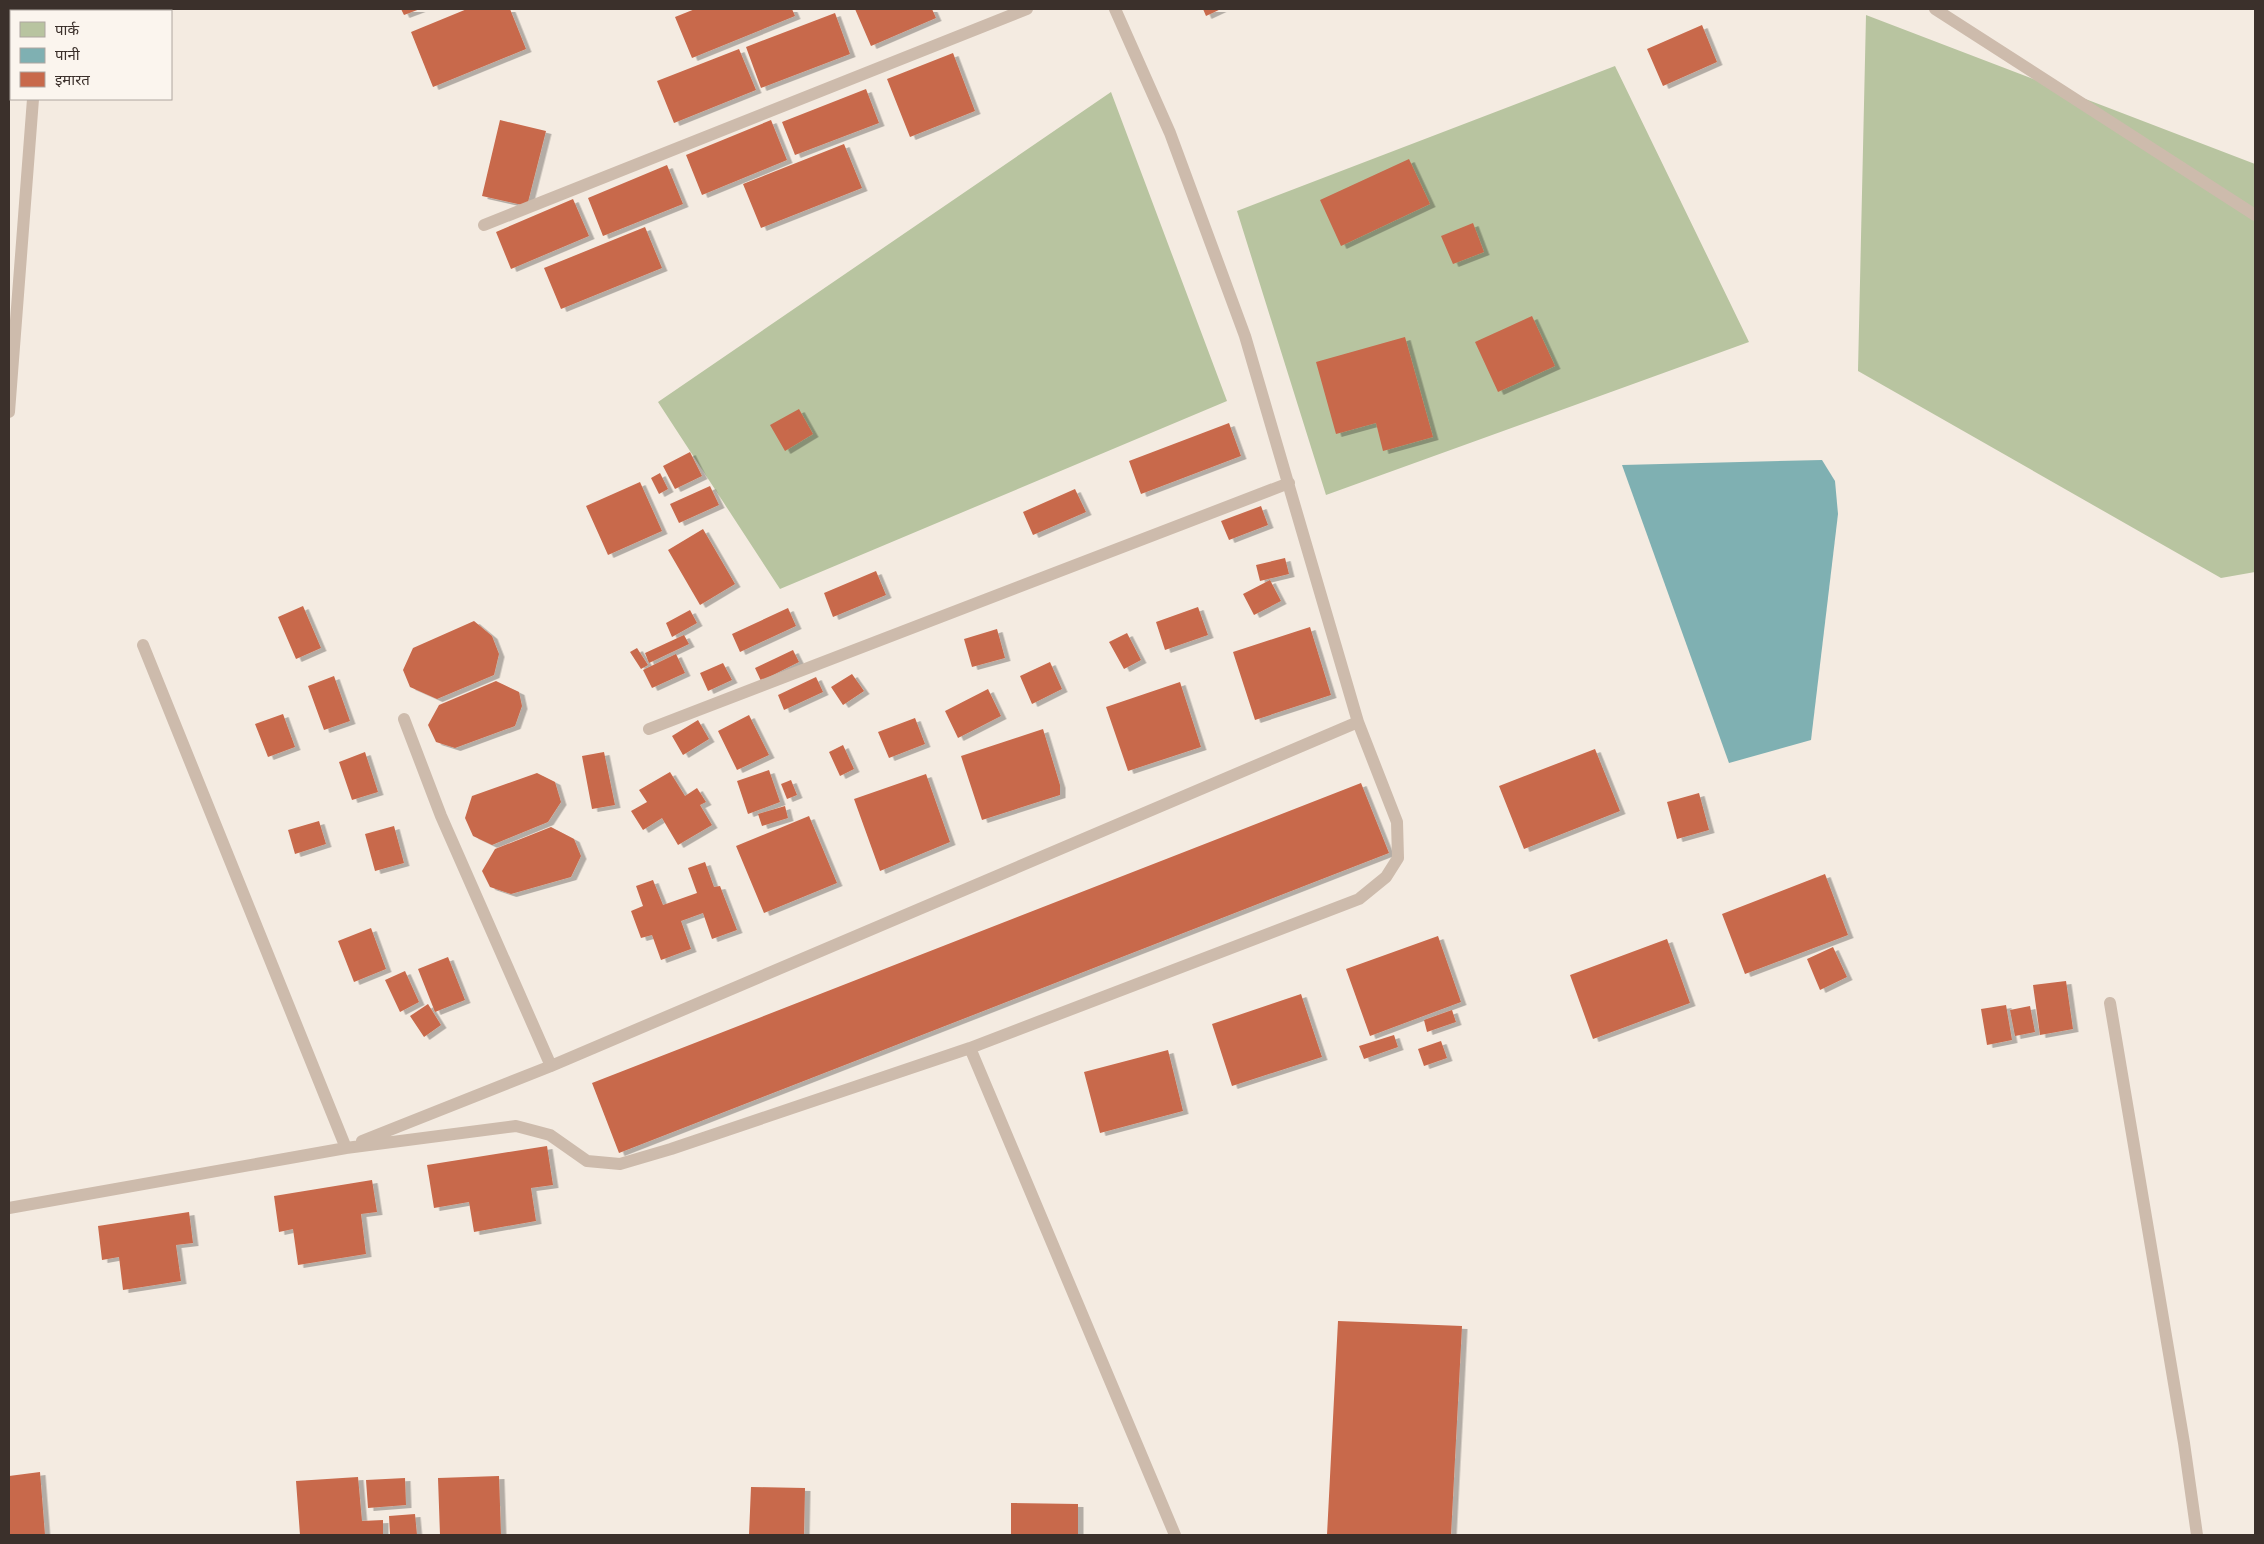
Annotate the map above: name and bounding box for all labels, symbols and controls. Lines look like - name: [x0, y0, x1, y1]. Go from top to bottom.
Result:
- legend: [10, 10, 172, 100]
- text: पार्क: [55, 19, 79, 40]
- text: पानी: [55, 44, 81, 65]
- text: इमारत: [55, 69, 90, 90]

